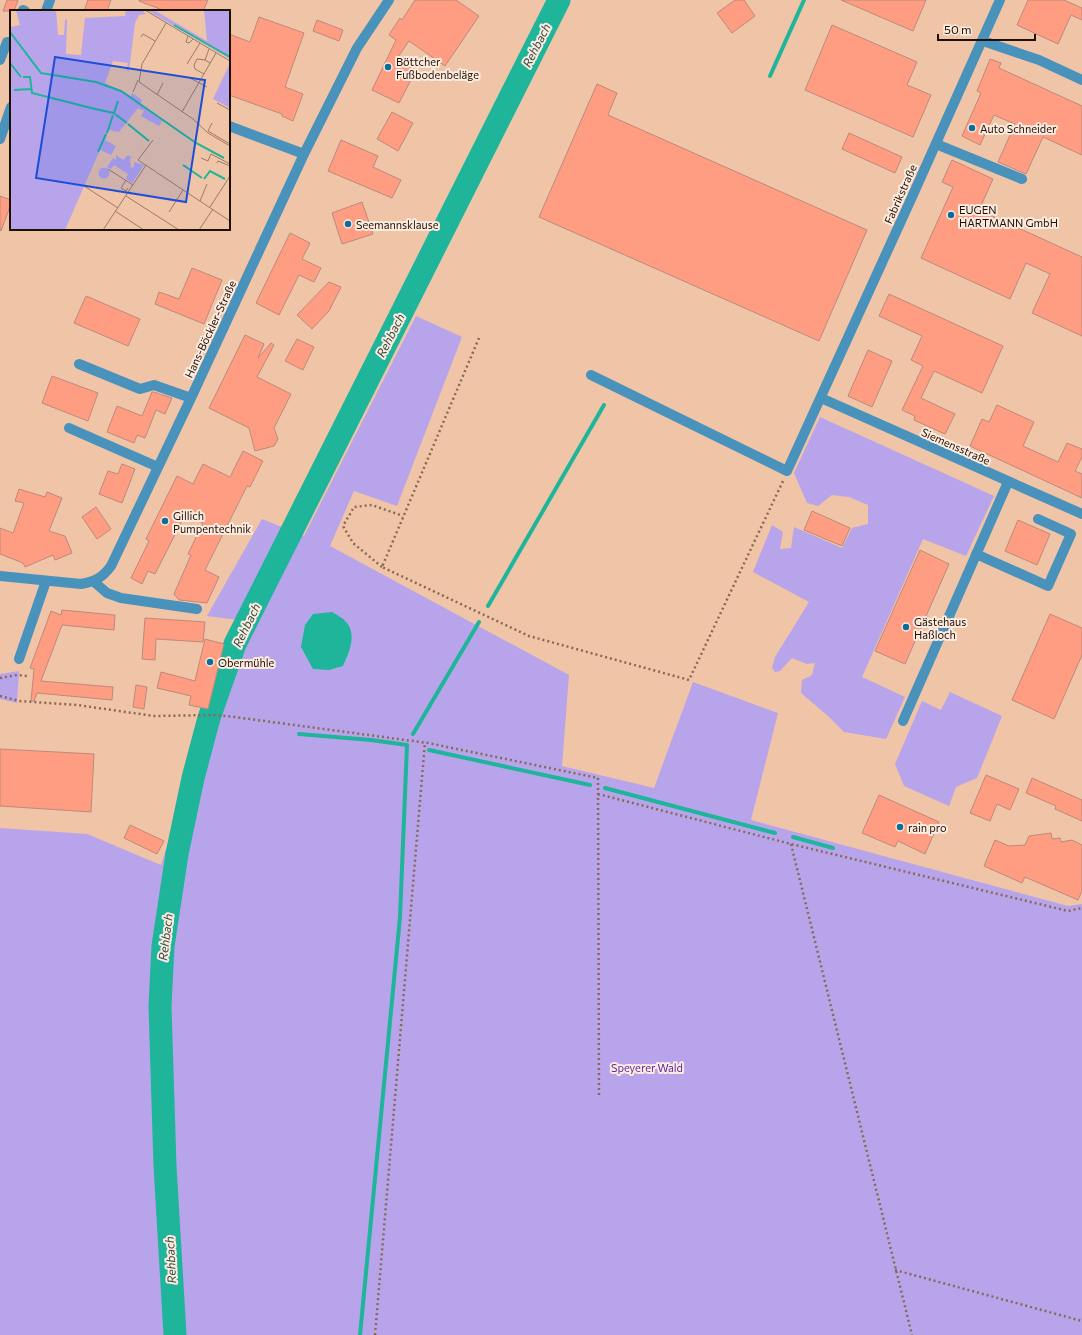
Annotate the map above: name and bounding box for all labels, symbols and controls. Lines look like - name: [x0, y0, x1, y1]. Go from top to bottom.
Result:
- inset map: [10, 10, 230, 230]
- scale bar: [938, 16, 1035, 42]
- water label: Rehbach: [519, 21, 553, 69]
- text: 50 m: [944, 22, 972, 36]
- place label: Böttcher Fußbodenbeläge: [396, 55, 479, 81]
- marker: Böttcher Fußbodenbeläge: [383, 62, 393, 72]
- place label: Auto Schneider: [980, 122, 1057, 135]
- marker: Auto Schneider: [967, 123, 977, 133]
- street label: Fabrikstraße: [881, 162, 919, 226]
- place label: EUGEN HARTMANN GmbH: [959, 203, 1058, 229]
- marker: EUGEN HARTMANN GmbH: [946, 210, 956, 220]
- place label: Seemannsklause: [356, 218, 439, 231]
- marker: Seemannsklause: [343, 219, 353, 229]
- street label: Hans-Böckler-Straße: [182, 278, 238, 380]
- water label: Rehbach: [373, 311, 407, 359]
- street label: Siemensstraße: [920, 425, 993, 467]
- place label: Gillich Pumpentechnik: [173, 509, 251, 535]
- marker: Gillich Pumpentechnik: [160, 516, 170, 526]
- water label: Rehbach: [229, 601, 263, 649]
- place label: Gästehaus Haßloch: [914, 615, 966, 641]
- marker: Gästehaus Haßloch: [901, 622, 911, 632]
- place label: Obermühle: [218, 656, 275, 669]
- marker: Obermühle: [205, 657, 215, 667]
- place label: rain pro: [908, 821, 947, 834]
- marker: rain pro: [895, 822, 905, 832]
- water label: Rehbach: [155, 913, 175, 961]
- park label: Speyerer Wald: [611, 1061, 683, 1074]
- water label: Rehbach: [162, 1236, 178, 1284]

